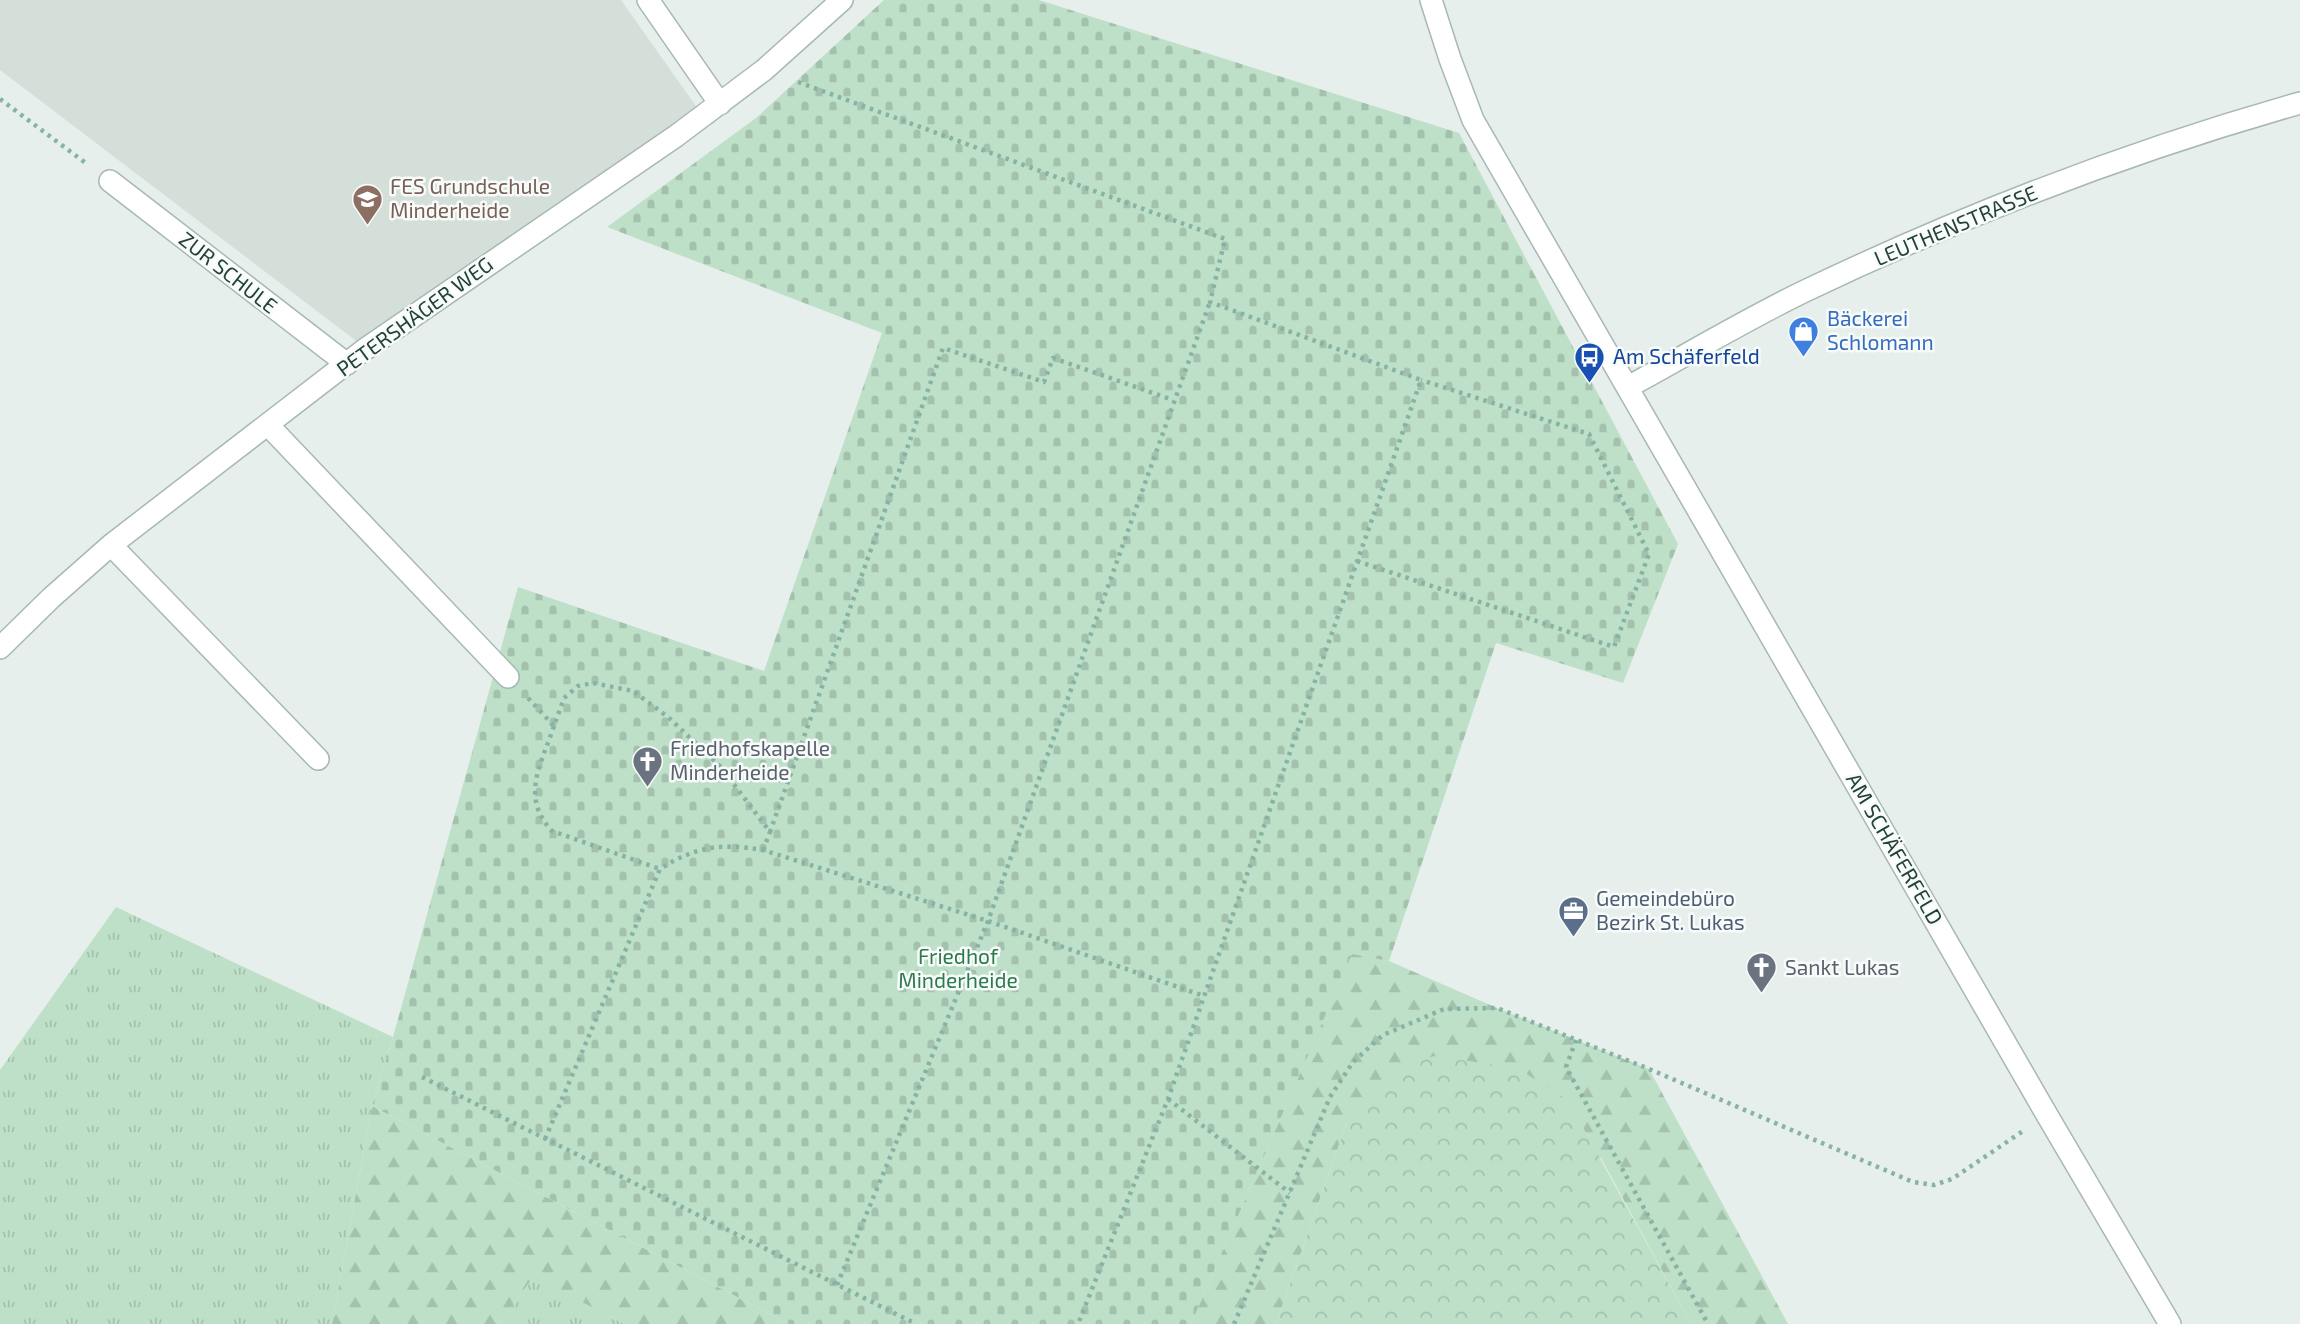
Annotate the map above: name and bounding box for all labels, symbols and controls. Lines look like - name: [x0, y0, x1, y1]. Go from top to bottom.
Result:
- place label: FES Grundschule Minderheide: [390, 173, 550, 222]
- street label: LEUTHENSTRASSE: [1870, 179, 2041, 270]
- school or university icon: FES Grundschule Minderheide: [350, 182, 384, 226]
- street label: ZUR SCHULE: [175, 226, 283, 318]
- street label: PETERSHÄGER WEG: [331, 251, 497, 381]
- place label: Bäckerei Schlomann: [1827, 305, 1934, 354]
- shop icon: Bäckerei Schlomann: [1787, 314, 1821, 358]
- bus stop icon: Am Schäferfeld: [1573, 340, 1607, 384]
- place label: Am Schäferfeld: [1613, 343, 1760, 368]
- place label: Friedhofskapelle Minderheide: [670, 735, 830, 784]
- church icon: Friedhofskapelle Minderheide: [630, 744, 664, 788]
- street label: AM SCHÄFERFELD: [1842, 768, 1949, 928]
- place label: Gemeindebüro Bezirk St. Lukas: [1596, 885, 1745, 934]
- office icon: Gemeindebüro Bezirk St. Lukas: [1556, 894, 1590, 938]
- park label: Friedhof Minderheide: [898, 943, 1018, 992]
- church icon: Sankt Lukas: [1745, 951, 1779, 995]
- place label: Sankt Lukas: [1785, 954, 1900, 979]

